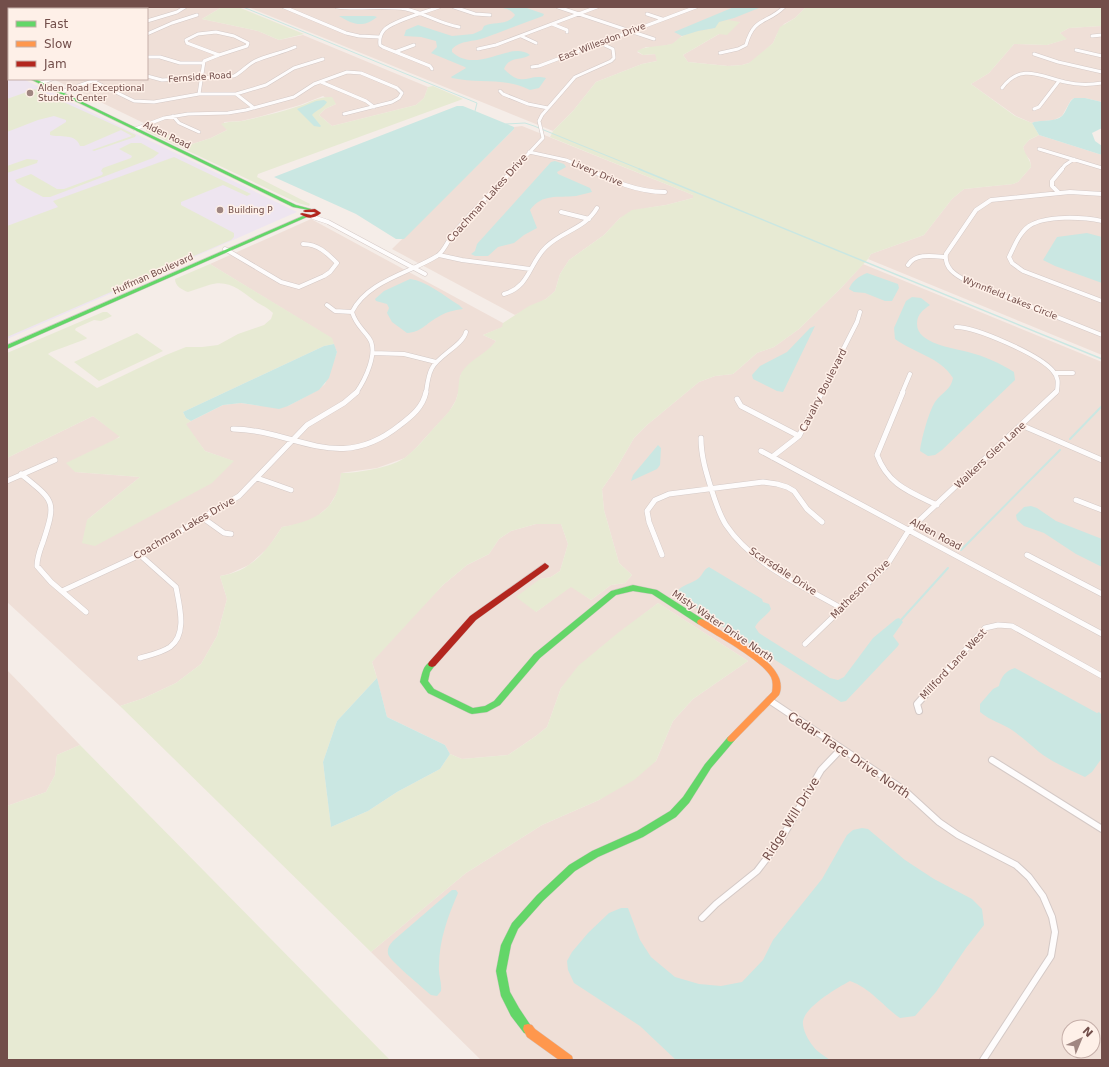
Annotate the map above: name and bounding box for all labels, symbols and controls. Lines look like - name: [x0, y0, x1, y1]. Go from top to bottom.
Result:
- legend: [8, 8, 148, 80]
- text: Fast: [44, 17, 68, 31]
- street label: East Willesdon Drive: [557, 21, 647, 63]
- text: Slow: [44, 37, 72, 51]
- text: Jam: [43, 57, 67, 71]
- street label: Fernside Road: [168, 70, 232, 84]
- place label: Alden Road Exceptional Student Center: [38, 83, 144, 103]
- marker: Alden Road Exceptional Student Center: [25, 88, 35, 98]
- street label: Alden Road: [142, 119, 192, 151]
- street label: Coachman Lakes Drive: [445, 152, 529, 244]
- street label: Livery Drive: [570, 158, 624, 188]
- marker: Building P: [215, 205, 225, 215]
- place label: Building P: [228, 205, 273, 215]
- street label: Huffman Boulevard: [111, 252, 195, 296]
- street label: Wynnfield Lakes Circle: [961, 274, 1059, 322]
- street label: Cavalry Boulevard: [797, 347, 849, 433]
- street label: Walkers Glen Lane: [952, 419, 1028, 491]
- street label: Coachman Lakes Drive: [132, 495, 236, 561]
- street label: Alden Road: [908, 516, 964, 552]
- street label: Scarsdale Drive: [747, 545, 819, 597]
- street label: Matheson Drive: [828, 557, 892, 621]
- street label: Misty Water Drive North: [670, 588, 776, 664]
- street label: Millford Lane West: [918, 627, 988, 701]
- street label: Cedar Trace Drive North: [785, 709, 913, 801]
- street label: Ridge Will Drive: [760, 775, 822, 863]
- north arrow: [1061, 1019, 1101, 1059]
- text: N: [1080, 1024, 1095, 1040]

